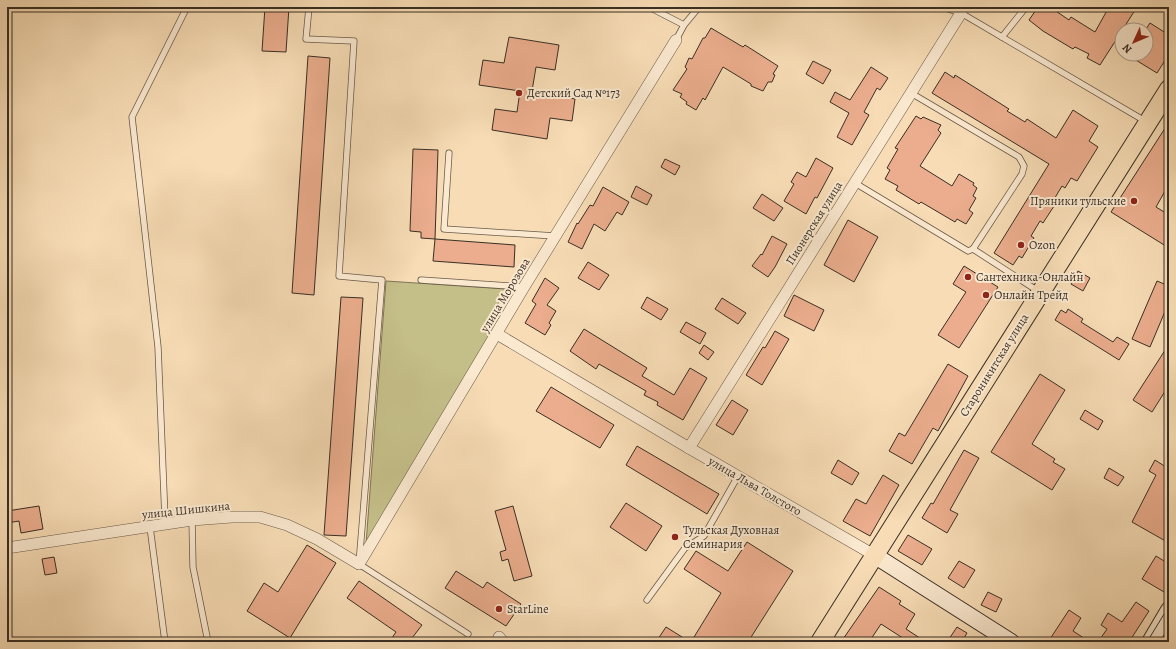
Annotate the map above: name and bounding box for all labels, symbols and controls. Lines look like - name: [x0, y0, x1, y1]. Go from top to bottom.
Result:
- north arrow: [1114, 22, 1154, 62]
- text: N: [1119, 41, 1135, 57]
- place label: Детский Сад №173: [527, 85, 620, 101]
- marker: Детский Сад №173: [514, 88, 524, 98]
- street label: Пионерская улица: [782, 178, 846, 268]
- place label: Пряники тульские: [1030, 193, 1126, 209]
- marker: Пряники тульские: [1129, 196, 1139, 206]
- place label: Ozon: [1029, 237, 1056, 253]
- marker: Ozon: [1016, 240, 1026, 250]
- street label: улица Морозова: [476, 255, 534, 336]
- place label: Сантехника-Онлайн: [976, 269, 1083, 285]
- marker: Сантехника-Онлайн: [963, 272, 973, 282]
- place label: Онлайн Трейд: [994, 287, 1068, 303]
- marker: Онлайн Трейд: [981, 290, 991, 300]
- street label: Староникитская улица: [956, 310, 1033, 420]
- street label: улица Льва Толстого: [705, 452, 805, 519]
- street label: улица Шишкина: [140, 497, 231, 523]
- place label: Тульская Духовная Семинария: [683, 522, 780, 552]
- marker: Тульская Духовная Семинария: [670, 532, 680, 542]
- place label: StarLine: [507, 601, 549, 617]
- marker: StarLine: [494, 604, 504, 614]

